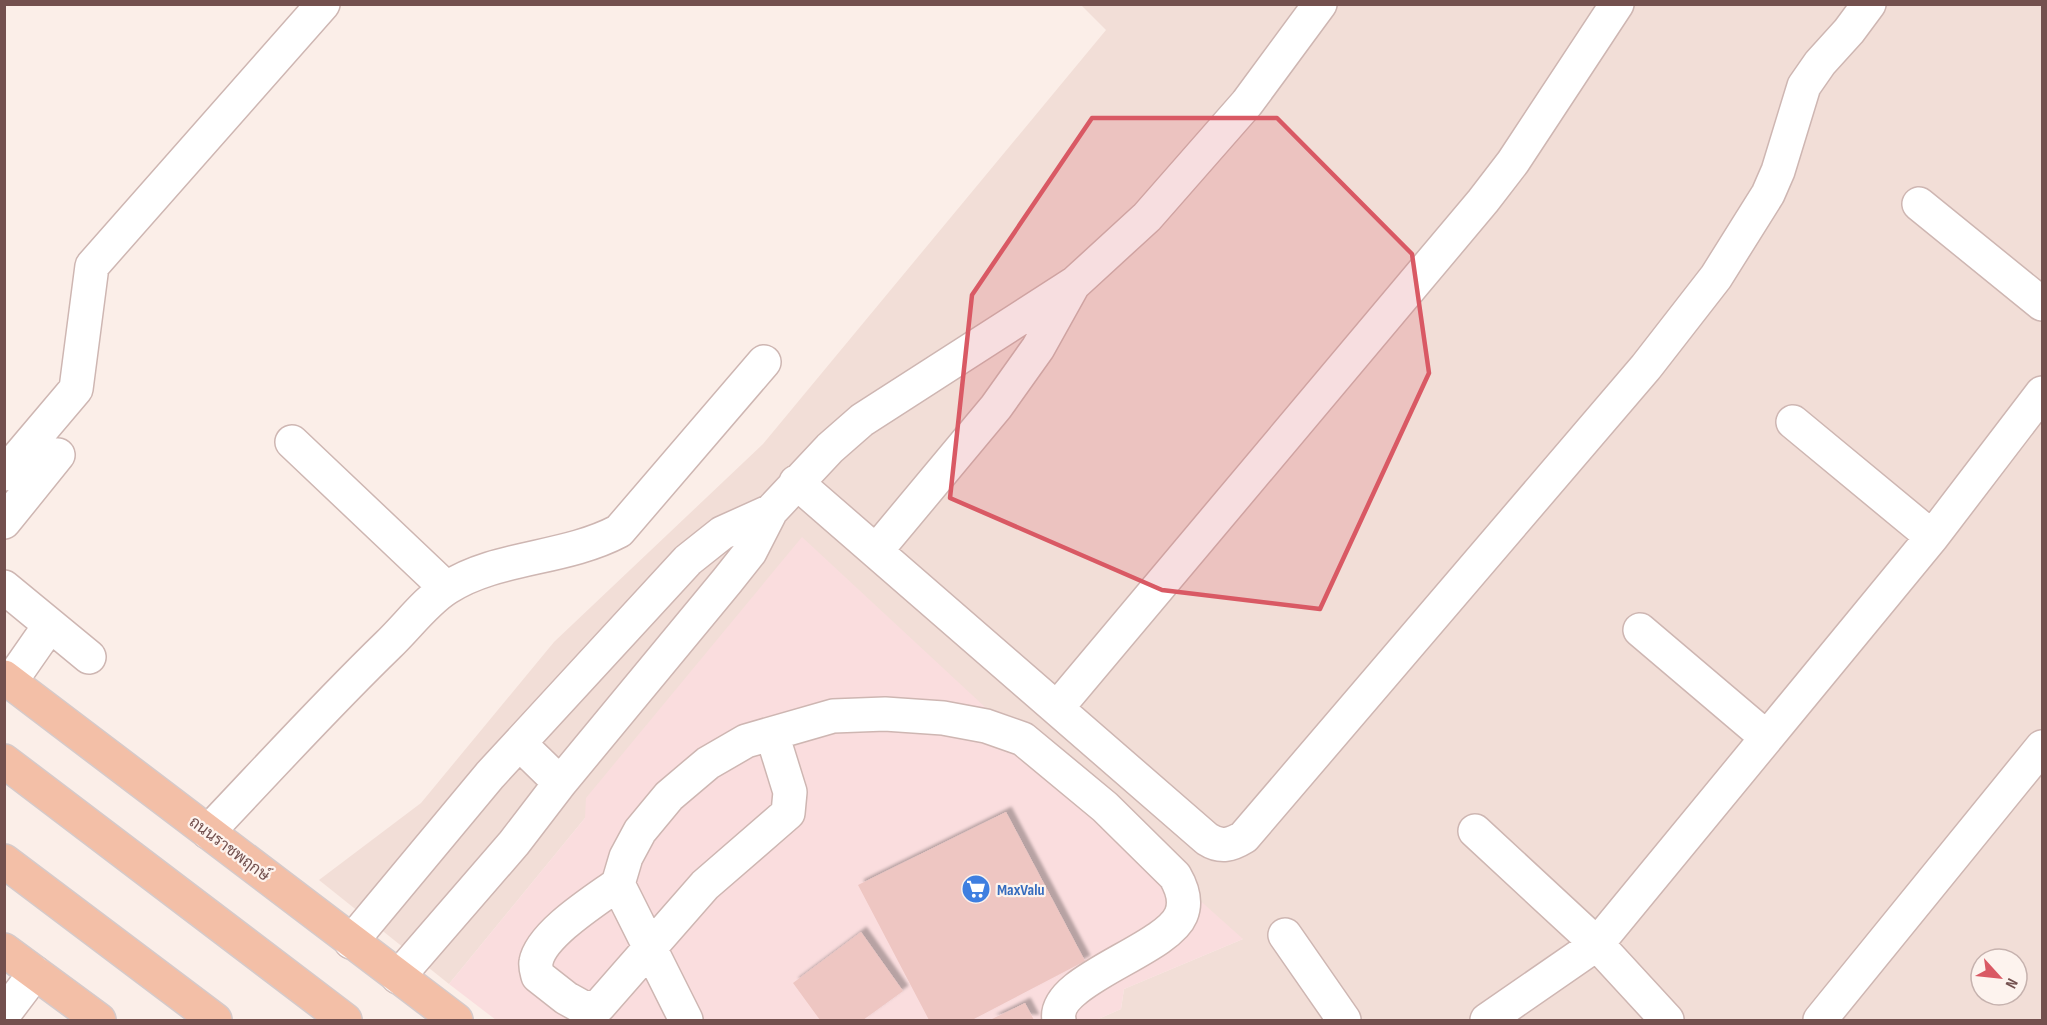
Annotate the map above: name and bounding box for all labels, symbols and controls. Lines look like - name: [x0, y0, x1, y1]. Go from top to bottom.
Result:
- street label: ถนนราชพฤกษ์: [185, 810, 276, 886]
- supermarket icon: MaxValu: [960, 873, 992, 905]
- place label: MaxValu: [997, 881, 1044, 900]
- north arrow: [1969, 947, 2029, 1007]
- text: N: [2001, 975, 2021, 991]

